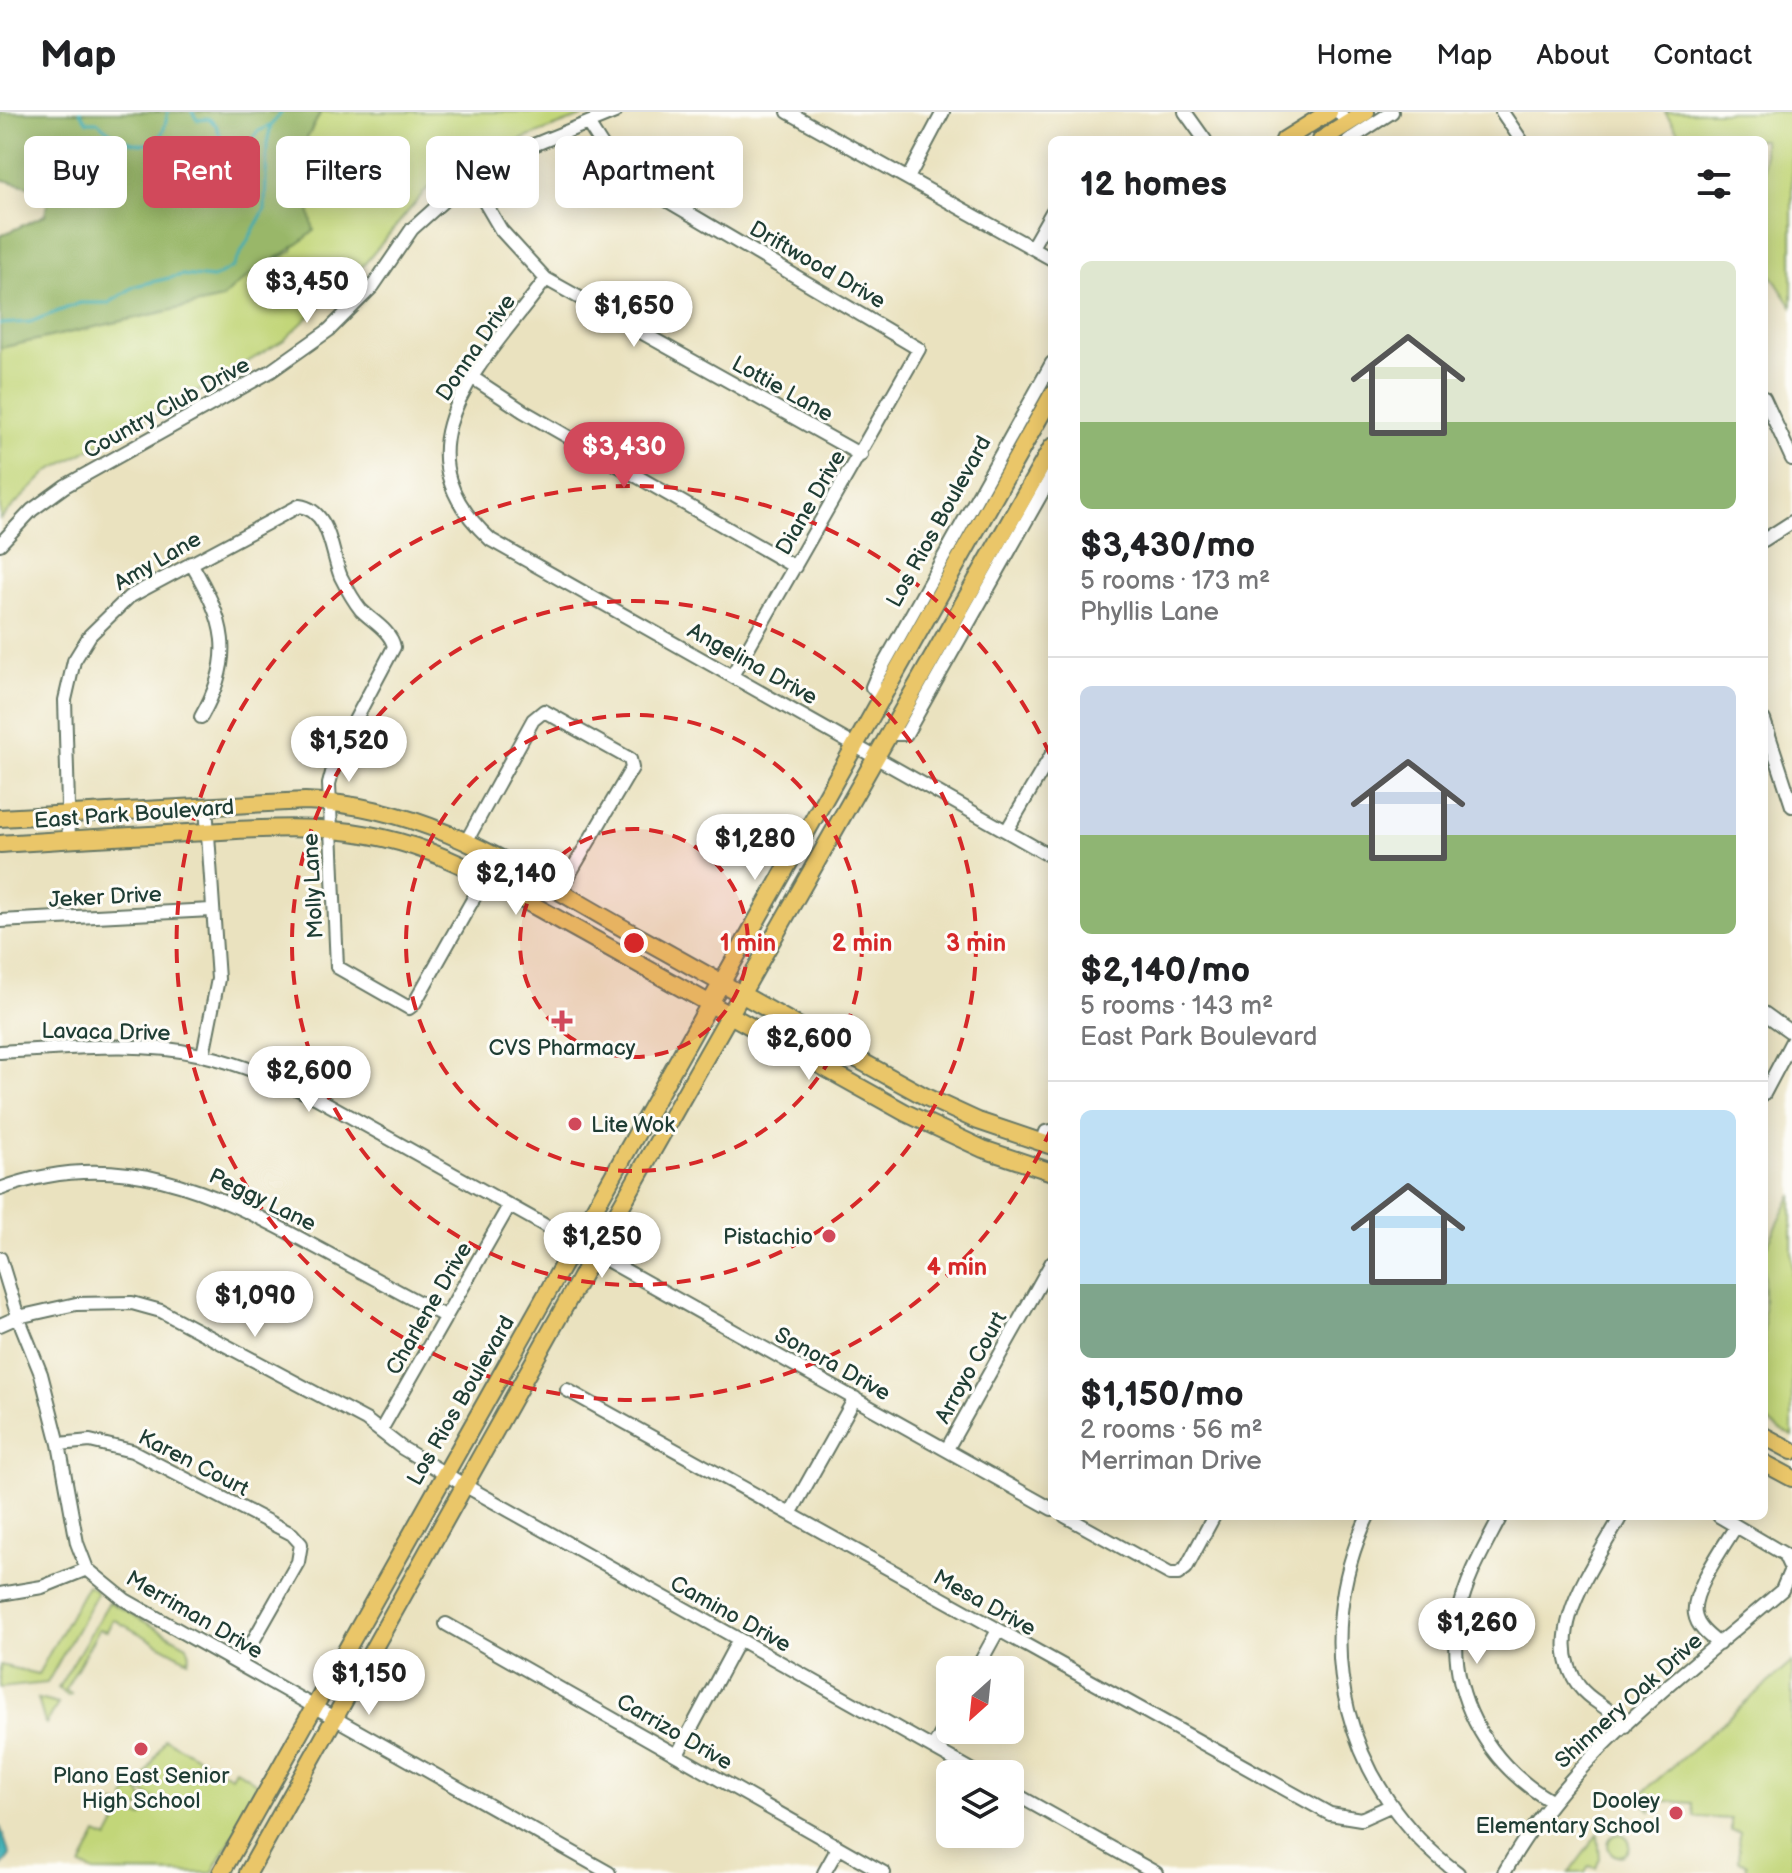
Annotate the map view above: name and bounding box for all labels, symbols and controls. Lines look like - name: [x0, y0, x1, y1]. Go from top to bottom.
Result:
- text: Map: [40, 33, 116, 78]
- text: Home: [1316, 39, 1392, 72]
- text: Map: [1436, 39, 1493, 72]
- text: About: [1537, 39, 1609, 72]
- text: Contact: [1653, 39, 1752, 72]
- chip: Buy: [24, 136, 127, 208]
- chip: Rent: [143, 136, 260, 208]
- chip: Filters: [276, 136, 410, 208]
- chip: New: [426, 136, 539, 208]
- chip: Apartment: [555, 136, 743, 208]
- icon: filters: [1692, 162, 1736, 206]
- text: 12 homes: [1080, 164, 1227, 205]
- street label: Driftwood Drive: [744, 215, 890, 315]
- pin: $3,450: [242, 257, 372, 325]
- text: $3,450: [265, 267, 349, 298]
- pin: $1,650: [569, 281, 699, 349]
- street label: Donna Drive: [431, 289, 522, 406]
- text: $1,650: [594, 291, 674, 322]
- icon: home: [1336, 313, 1480, 457]
- street label: Lottie Lane: [727, 350, 838, 428]
- street label: Country Club Drive: [79, 351, 254, 465]
- pin: $3,430: [559, 422, 689, 490]
- street label: Los Rios Boulevard: [881, 431, 998, 612]
- text: $3,430: [582, 432, 666, 463]
- street label: Diane Drive: [770, 445, 852, 560]
- text: $3,430/mo: [1080, 525, 1255, 566]
- street label: Amy Lane: [109, 526, 206, 597]
- text: 5 rooms · 173 m²: [1080, 566, 1270, 597]
- text: Phyllis Lane: [1080, 597, 1219, 628]
- street label: Angelina Drive: [683, 618, 822, 711]
- pin: $1,520: [284, 716, 414, 784]
- text: $1,520: [309, 726, 389, 757]
- icon: home: [1336, 738, 1480, 882]
- street label: East Park Boulevard: [33, 794, 235, 835]
- pin: $1,280: [690, 814, 820, 882]
- text: $1,280: [714, 824, 796, 855]
- street label: Molly Lane: [297, 832, 330, 939]
- pin: $2,140: [451, 849, 581, 917]
- text: $2,140: [476, 859, 556, 890]
- street label: Jeker Drive: [48, 881, 162, 914]
- centre of rings: [620, 929, 648, 957]
- text: 1 min: [720, 929, 776, 958]
- text: 2 min: [832, 929, 892, 958]
- text: 3 min: [946, 929, 1006, 958]
- text: $2,140/mo: [1080, 950, 1250, 991]
- text: 5 rooms · 143 m²: [1080, 991, 1273, 1022]
- marker: CVS Pharmacy: [553, 1012, 571, 1030]
- pin: $2,600: [744, 1014, 874, 1082]
- street label: Lavaca Drive: [41, 1018, 171, 1047]
- text: East Park Boulevard: [1080, 1022, 1317, 1053]
- text: $2,600: [766, 1024, 852, 1055]
- place label: CVS Pharmacy: [488, 1035, 636, 1062]
- pin: $2,600: [244, 1046, 374, 1114]
- text: $2,600: [266, 1056, 352, 1087]
- place label: Lite Wok: [591, 1112, 675, 1139]
- marker: Lite Wok: [566, 1115, 584, 1133]
- icon: home: [1336, 1162, 1480, 1306]
- street label: Peggy Lane: [204, 1163, 320, 1238]
- pin: $1,250: [537, 1212, 667, 1280]
- text: $1,250: [562, 1222, 642, 1253]
- place label: Pistachio: [723, 1224, 813, 1251]
- marker: Pistachio: [820, 1227, 838, 1245]
- street label: Charlene Drive: [380, 1237, 478, 1380]
- text: 4 min: [927, 1253, 987, 1282]
- pin: $1,090: [190, 1271, 320, 1339]
- text: $1,090: [214, 1281, 296, 1312]
- street label: Arroyo Court: [929, 1307, 1013, 1428]
- street label: Los Rios Boulevard: [402, 1311, 521, 1490]
- street label: Sonora Drive: [770, 1321, 895, 1407]
- text: $1,150/mo: [1080, 1374, 1244, 1415]
- text: 2 rooms · 56 m²: [1080, 1415, 1263, 1446]
- street label: Karen Court: [134, 1424, 253, 1503]
- text: Merriman Drive: [1080, 1446, 1262, 1477]
- street label: Mesa Drive: [928, 1564, 1040, 1643]
- street label: Merriman Drive: [121, 1565, 268, 1665]
- street label: Camino Drive: [665, 1570, 795, 1659]
- pin: $1,260: [1412, 1598, 1542, 1666]
- text: $1,260: [1436, 1608, 1518, 1639]
- street label: Shinnery Oak Drive: [1550, 1628, 1708, 1774]
- pin: $1,150: [304, 1649, 434, 1717]
- north arrow: [936, 1656, 1024, 1744]
- map controls: [936, 1656, 1024, 1848]
- text: $1,150: [331, 1659, 407, 1690]
- street label: Carrizo Drive: [611, 1688, 737, 1776]
- marker: Plano East Senior High School: [132, 1740, 150, 1758]
- button: layers: [936, 1760, 1024, 1848]
- place label: Plano East Senior High School: [53, 1763, 230, 1815]
- place label: Dooley Elementary School: [1475, 1788, 1660, 1840]
- marker: Dooley Elementary School: [1667, 1804, 1685, 1822]

